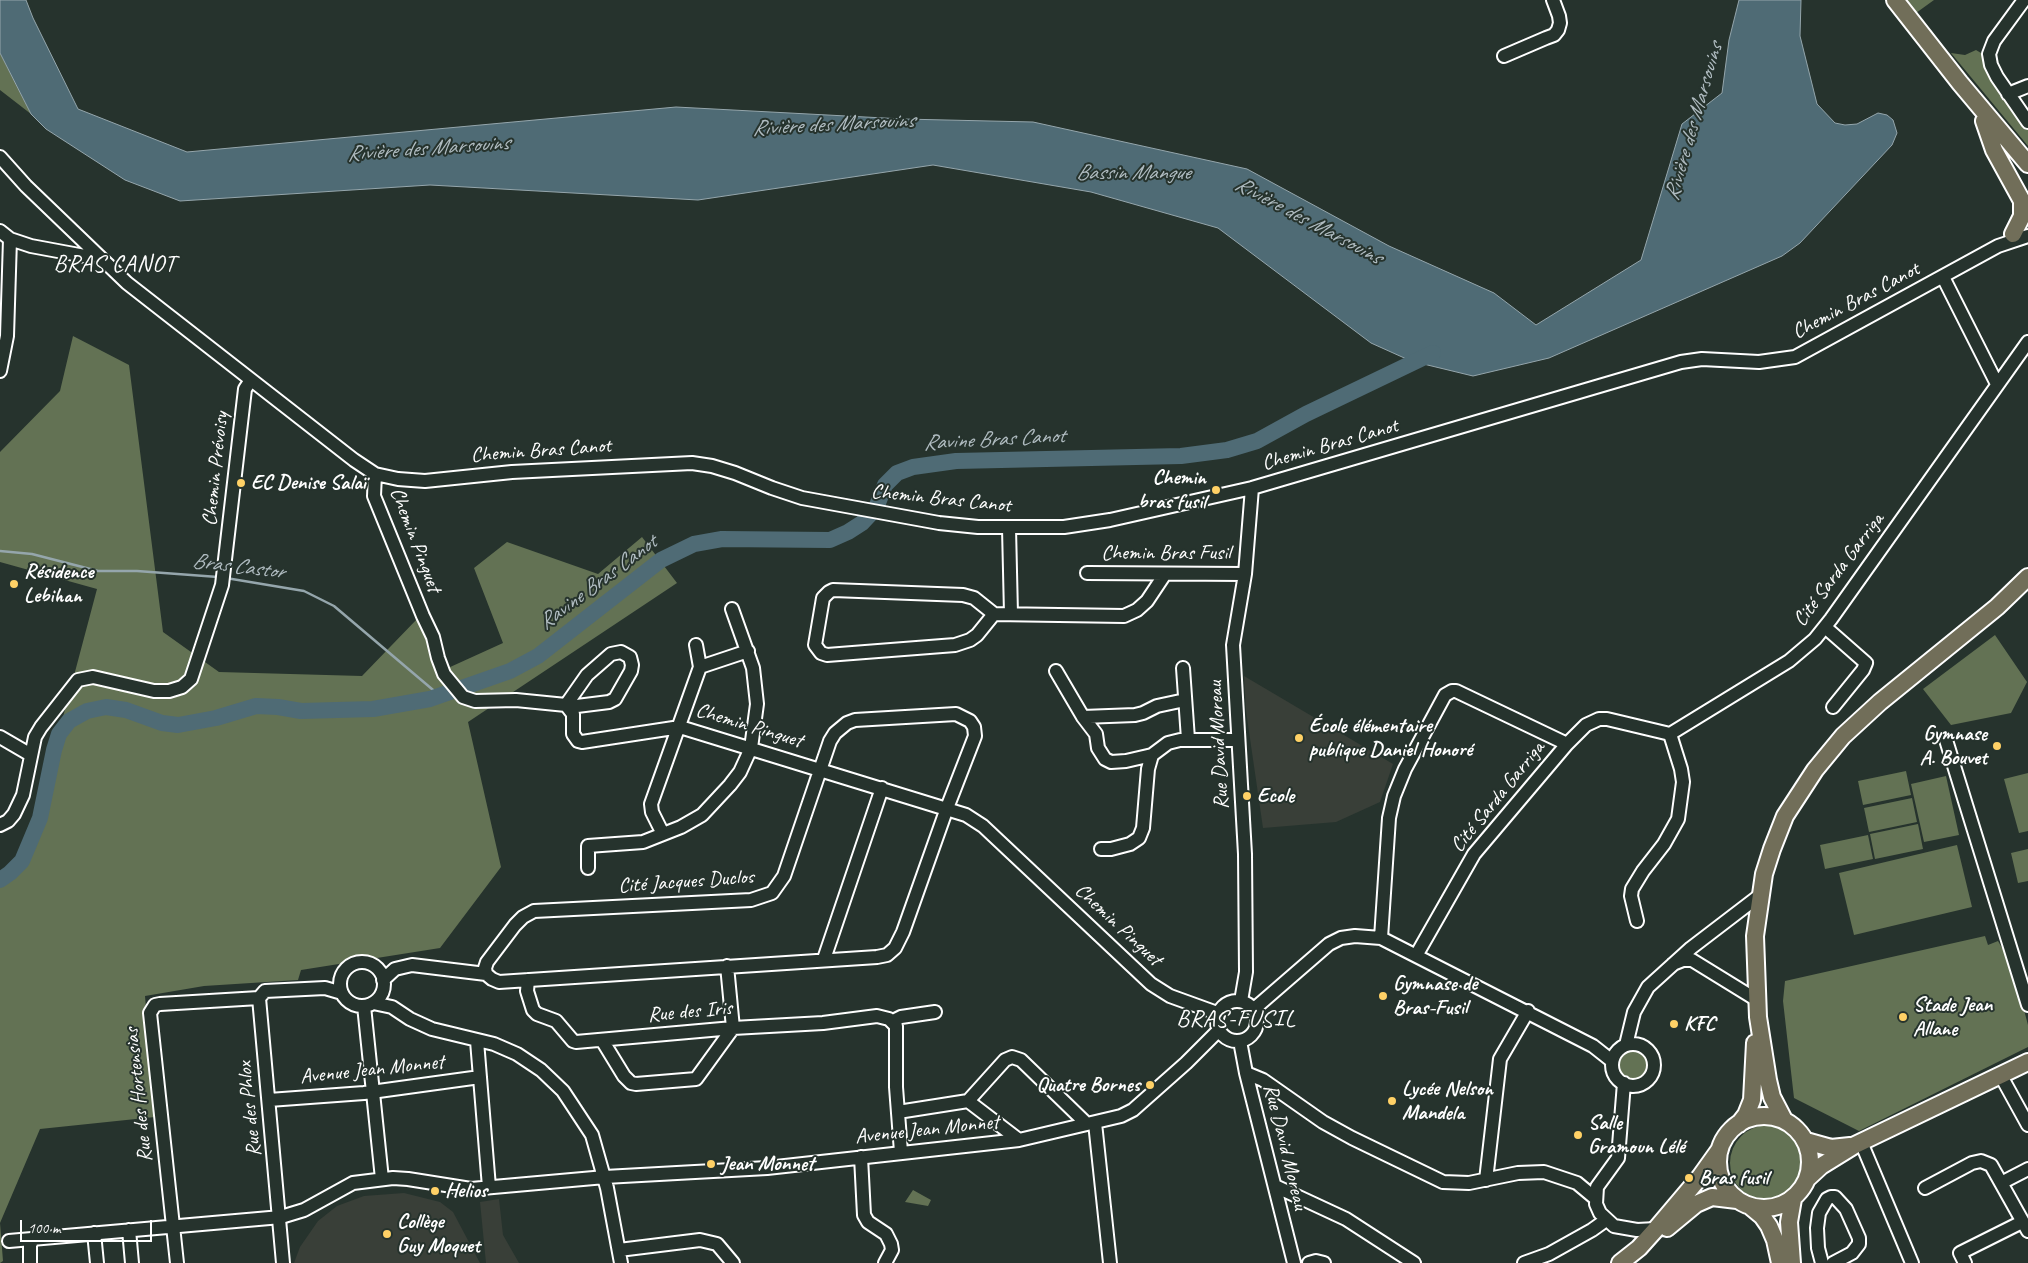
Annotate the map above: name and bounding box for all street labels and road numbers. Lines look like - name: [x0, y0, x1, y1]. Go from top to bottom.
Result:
- street label: Chemin Bras Canot: [1788, 257, 1924, 345]
- street label: Chemin Prévoisy: [197, 411, 235, 527]
- street label: Chemin Bras Canot: [1259, 414, 1401, 476]
- street label: Chemin Bras Canot: [470, 434, 612, 468]
- street label: Chemin Bras Canot: [870, 479, 1012, 519]
- street label: Chemin Pinguet: [384, 484, 446, 596]
- street label: Cité Sarda Garriga: [1788, 508, 1890, 632]
- street label: Chemin Bras Fusil: [1101, 540, 1231, 566]
- street label: Rue David Moreau: [1203, 680, 1235, 810]
- street label: Chemin Pinguet: [693, 698, 805, 754]
- street label: Cité Sarda Garriga: [1446, 736, 1550, 858]
- street label: Cité Jacques Duclos: [617, 865, 755, 899]
- street label: Chemin Pinguet: [1069, 878, 1167, 972]
- street label: Rue des Iris: [647, 996, 733, 1028]
- street label: Rue des Hortensias: [119, 1027, 159, 1163]
- street label: Avenue Jean Monnet: [299, 1050, 445, 1090]
- street label: Rue des Phlox: [232, 1060, 268, 1158]
- street label: Rue David Moreau: [1257, 1081, 1313, 1213]
- street label: Avenue Jean Monnet: [854, 1110, 1000, 1150]

